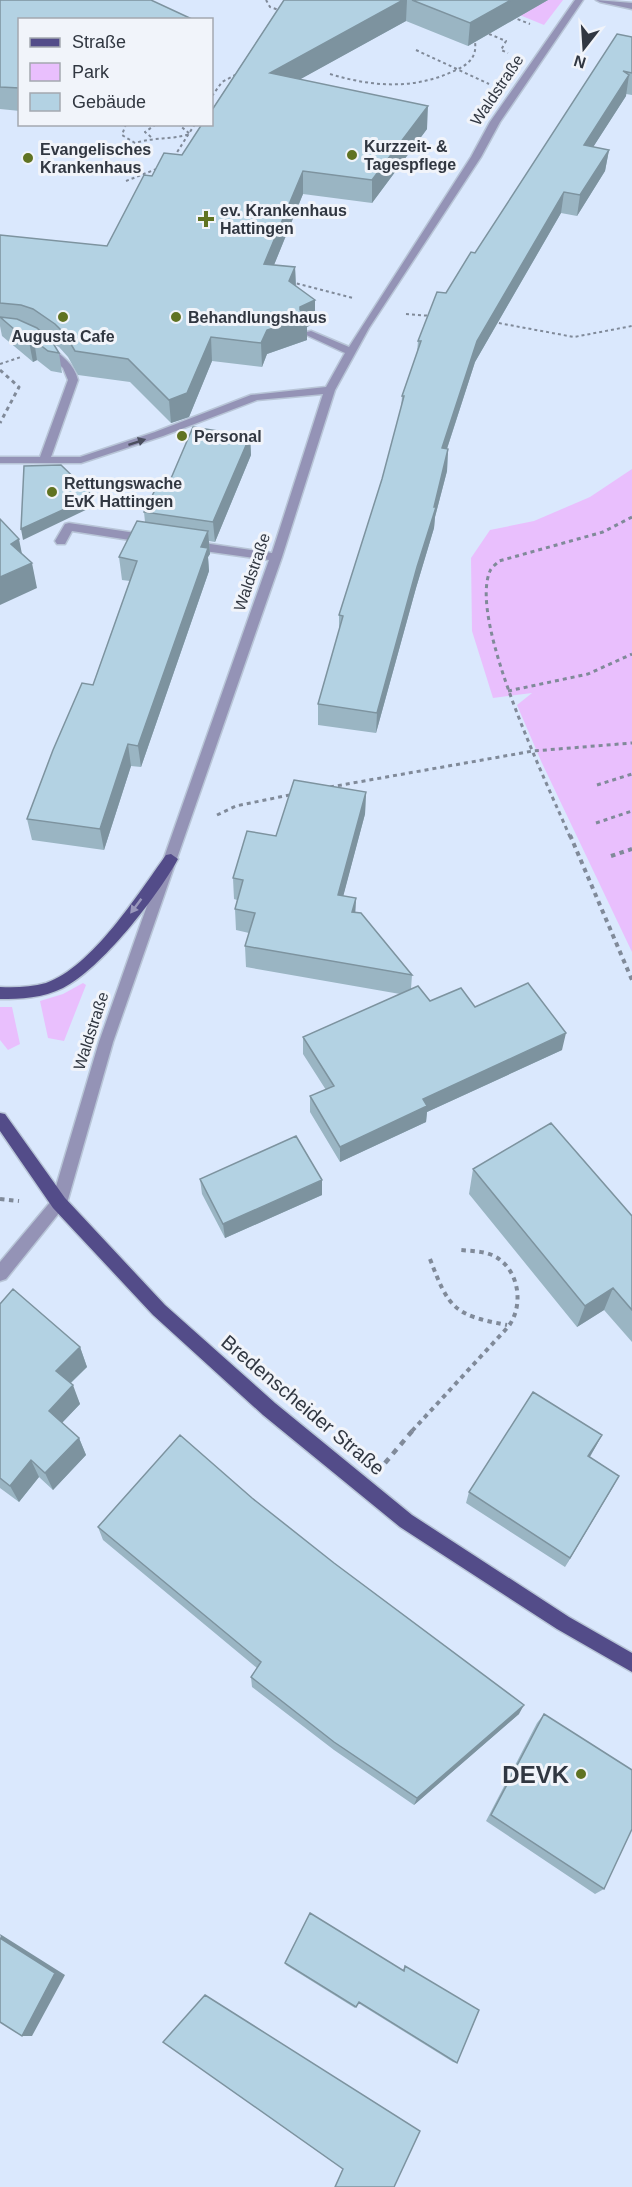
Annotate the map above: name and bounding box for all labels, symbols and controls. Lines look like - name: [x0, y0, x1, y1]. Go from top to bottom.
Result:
- legend: [18, 18, 213, 126]
- north arrow: [554, 18, 614, 78]
- text: Straße: [72, 32, 126, 52]
- street label: Waldstraße: [467, 52, 527, 128]
- text: N: [572, 52, 588, 72]
- text: Park: [72, 62, 110, 82]
- text: Gebäude: [72, 92, 146, 112]
- place label: Kurzzeit- & Tagespflege: [364, 138, 456, 173]
- place label: Evangelisches Krankenhaus: [40, 141, 151, 176]
- marker: Kurzzeit- & Tagespflege: [345, 148, 359, 162]
- marker: Evangelisches Krankenhaus: [21, 151, 35, 165]
- place label: ev. Krankenhaus Hattingen: [220, 202, 347, 237]
- marker: ev. Krankenhaus Hattingen: [197, 210, 215, 228]
- place label: Behandlungshaus: [188, 309, 327, 326]
- marker: Augusta Cafe: [56, 310, 70, 324]
- marker: Behandlungshaus: [169, 310, 183, 324]
- place label: Augusta Cafe: [11, 328, 115, 345]
- place label: Personal: [194, 428, 262, 445]
- marker: Personal: [175, 429, 189, 443]
- one-way arrow: [128, 436, 146, 446]
- place label: Rettungswache EvK Hattingen: [64, 475, 182, 510]
- marker: Rettungswache EvK Hattingen: [45, 485, 59, 499]
- street label: Waldstraße: [231, 531, 273, 613]
- one-way arrow: [130, 898, 142, 914]
- street label: Waldstraße: [70, 990, 112, 1072]
- street label: Bredenscheider Straße: [217, 1330, 389, 1480]
- place label: DEVK: [502, 1761, 570, 1788]
- marker: DEVK: [574, 1767, 588, 1781]

